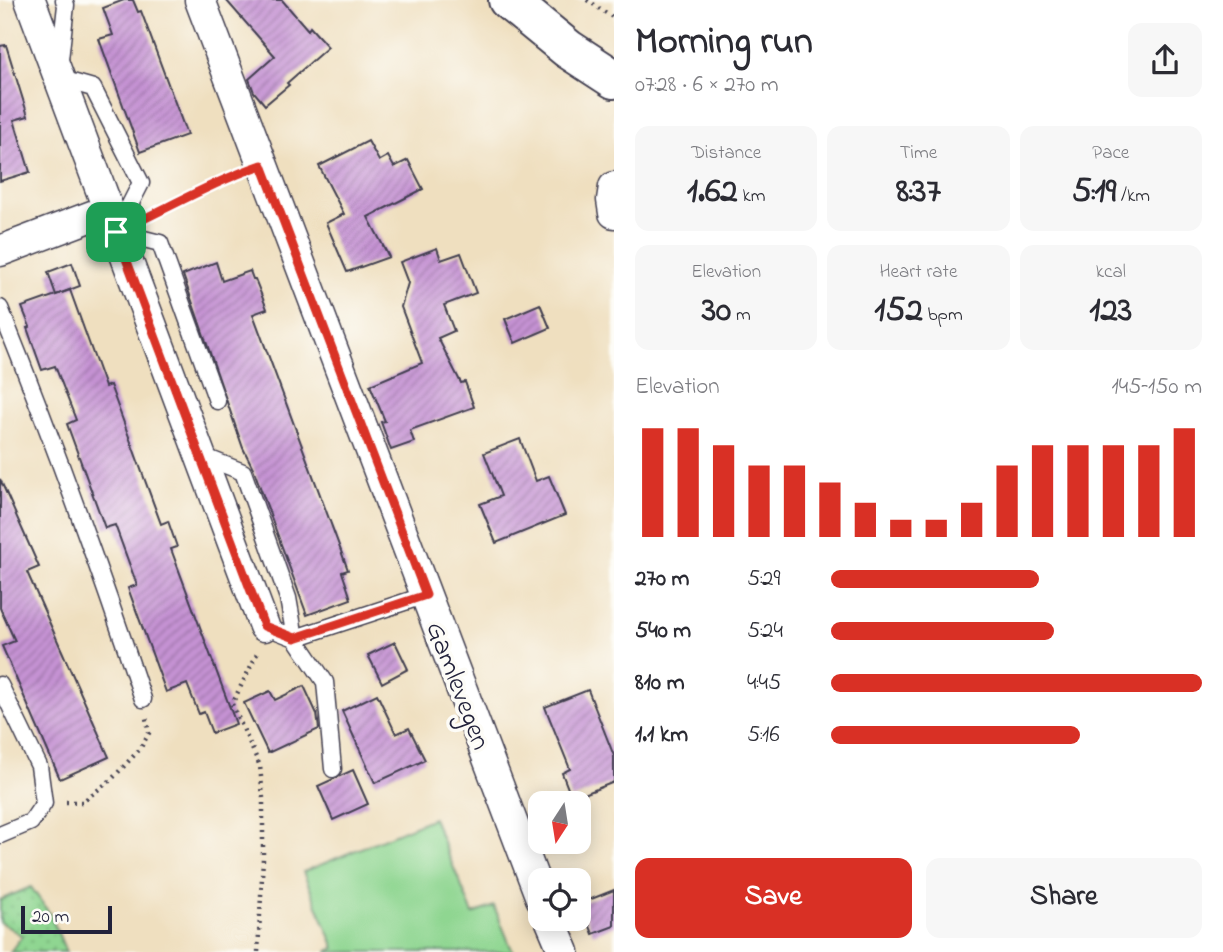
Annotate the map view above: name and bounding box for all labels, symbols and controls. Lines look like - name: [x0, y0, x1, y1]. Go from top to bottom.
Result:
- text: Morning run: [635, 15, 813, 71]
- button: share: [1128, 23, 1202, 97]
- text: 07:28 · 6 × 270 m: [635, 69, 779, 102]
- text: Distance: [691, 140, 761, 167]
- text: Time: [900, 140, 937, 167]
- text: Pace: [1092, 140, 1129, 167]
- text: 1.62: [687, 167, 738, 218]
- text: 8:37: [896, 167, 941, 218]
- text: 5:19: [1072, 167, 1116, 218]
- text: km: [738, 183, 766, 210]
- text: /km: [1116, 183, 1150, 210]
- pin: [86, 202, 146, 262]
- icon: arrive: [97, 213, 135, 251]
- text: Elevation: [691, 259, 761, 286]
- text: Heart rate: [880, 259, 957, 286]
- text: kcal: [1096, 259, 1126, 286]
- text: 30: [702, 286, 731, 337]
- text: 152: [874, 286, 923, 337]
- text: 123: [1089, 286, 1132, 337]
- text: m: [731, 302, 751, 329]
- text: bpm: [923, 302, 963, 329]
- text: Elevation: [635, 371, 720, 404]
- text: 145–150 m: [1111, 371, 1202, 404]
- text: 270 m: [635, 563, 689, 596]
- text: 5:29: [747, 563, 780, 596]
- text: 540 m: [635, 615, 691, 648]
- text: 5:24: [747, 615, 783, 648]
- street label: Gamlevegen: [413, 616, 500, 757]
- text: 810 m: [635, 667, 684, 700]
- text: 4:45: [747, 667, 781, 700]
- text: 1.1 km: [635, 719, 688, 752]
- text: 5:16: [747, 719, 780, 752]
- north arrow: [528, 791, 592, 854]
- map controls: [528, 791, 591, 931]
- button: Save: [635, 858, 912, 938]
- button: Share: [926, 858, 1202, 938]
- button: locate: [528, 868, 591, 931]
- scale bar: [21, 903, 112, 935]
- text: 20 m: [32, 904, 69, 931]

